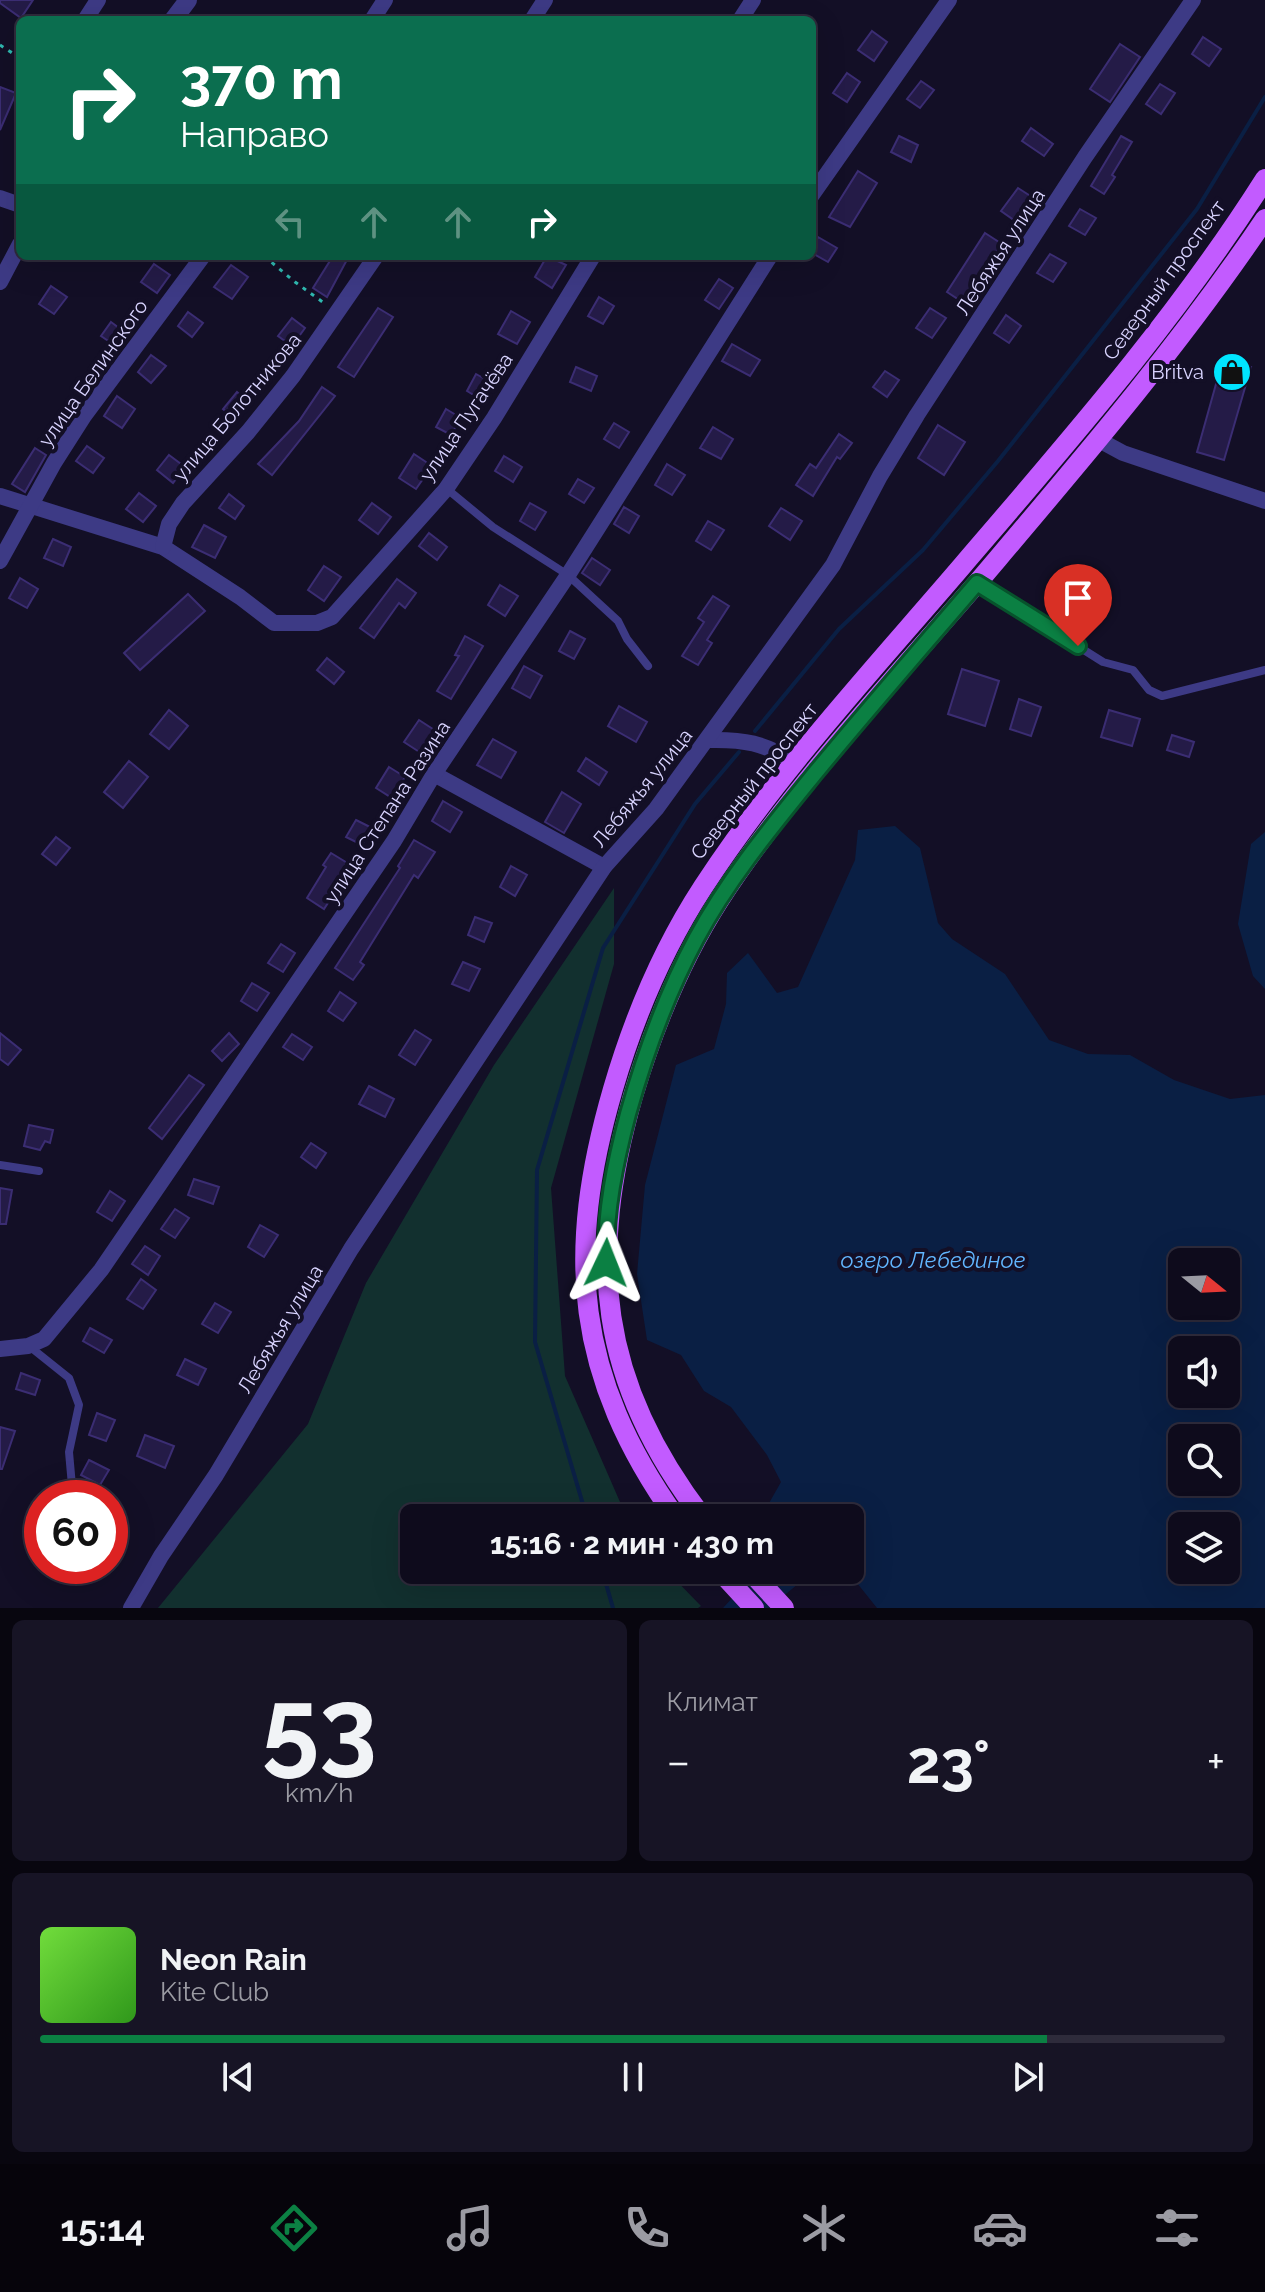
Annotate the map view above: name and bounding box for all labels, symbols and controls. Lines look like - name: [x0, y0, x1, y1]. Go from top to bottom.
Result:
- text: 370 m: [180, 46, 343, 112]
- icon: right: [48, 48, 152, 152]
- text: Направо: [180, 113, 329, 155]
- street label: Лебяжья улица: [950, 184, 1050, 320]
- street label: Северный проспект: [1098, 195, 1230, 365]
- icon: left: [268, 200, 312, 244]
- icon: ahead: [352, 200, 396, 244]
- icon: ahead: [436, 200, 480, 244]
- icon: right: [520, 200, 564, 244]
- street label: улица Белинского: [33, 295, 153, 451]
- street label: улица Болотникова: [168, 328, 306, 486]
- street label: улица Пугачёва: [414, 348, 518, 486]
- shop icon: Britva: [1211, 351, 1253, 393]
- place label: Britva: [1151, 360, 1204, 384]
- pin: [1044, 564, 1112, 646]
- icon: arrive: [1056, 576, 1100, 620]
- street label: Северный проспект: [685, 698, 823, 864]
- street label: улица Степана Разина: [319, 716, 455, 908]
- street label: Лебяжья улица: [587, 724, 697, 852]
- position arrow: [564, 1221, 648, 1305]
- water label: озеро Лебединое: [840, 1247, 1026, 1273]
- north arrow: [1168, 1248, 1240, 1320]
- map controls: [1168, 1248, 1240, 1584]
- street label: Лебяжья улица: [232, 1260, 328, 1398]
- button: sound: [1168, 1336, 1240, 1408]
- button: search: [1168, 1424, 1240, 1496]
- speed limit sign: 60: [24, 1480, 128, 1584]
- button: layers: [1168, 1512, 1240, 1584]
- text: 15:16 · 2 мин · 430 m: [490, 1526, 774, 1561]
- text: 53: [261, 1665, 377, 1787]
- text: Климат: [667, 1687, 758, 1717]
- text: 23°: [907, 1727, 990, 1797]
- text: −: [667, 1736, 690, 1787]
- text: +: [1207, 1736, 1225, 1787]
- text: km/h: [285, 1778, 354, 1808]
- text: Neon Rain: [160, 1942, 307, 1977]
- text: Kite Club: [160, 1977, 269, 2007]
- icon: previous: [216, 2055, 260, 2099]
- icon: pause: [611, 2055, 655, 2099]
- icon: next: [1006, 2055, 1050, 2099]
- icon: directions: [266, 2200, 322, 2256]
- icon: music: [442, 2200, 498, 2256]
- icon: phone: [619, 2200, 675, 2256]
- icon: climate: [796, 2200, 852, 2256]
- icon: car: [972, 2200, 1028, 2256]
- icon: filters: [1149, 2200, 1205, 2256]
- text: 15:14: [60, 2207, 145, 2249]

